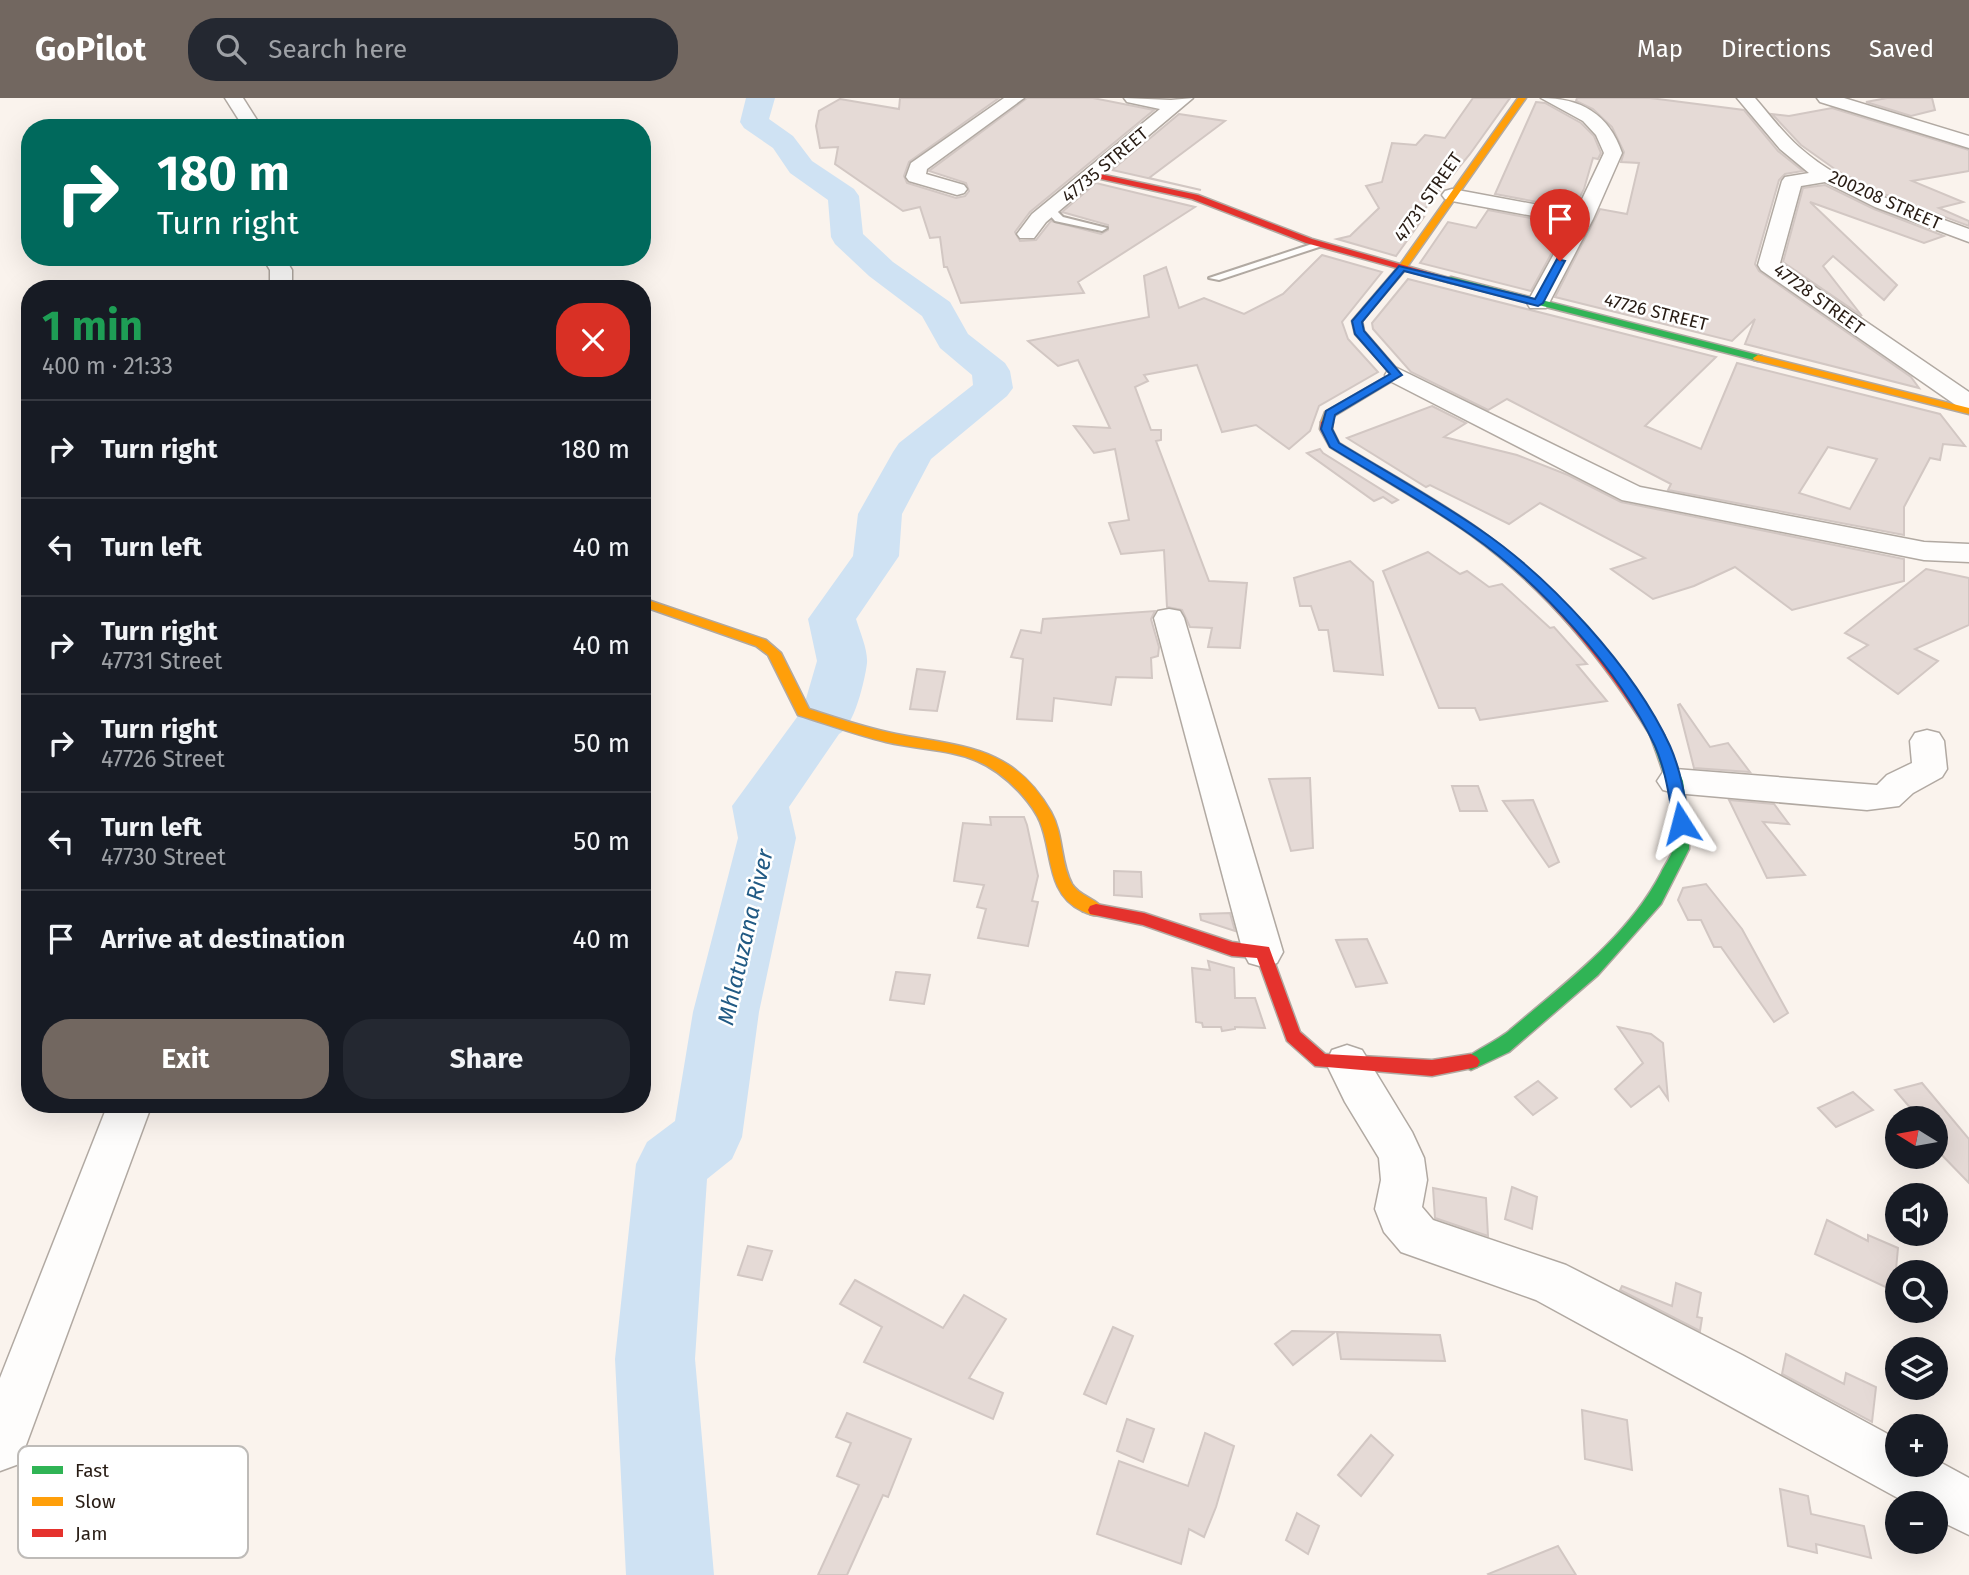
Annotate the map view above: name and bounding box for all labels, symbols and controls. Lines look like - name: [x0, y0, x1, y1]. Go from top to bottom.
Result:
- search box: [188, 18, 678, 81]
- text: GoPilot: [35, 29, 146, 69]
- icon: search: [212, 30, 250, 68]
- text: Search here: [268, 34, 407, 65]
- text: Map: [1637, 35, 1683, 63]
- text: Directions: [1721, 35, 1831, 63]
- text: Saved: [1869, 35, 1934, 63]
- street label: 47735 STREET: [1057, 122, 1153, 207]
- text: 180 m: [157, 144, 290, 203]
- icon: right: [42, 147, 133, 238]
- street label: 47731 STREET: [1389, 147, 1467, 246]
- street label: 200208 STREET: [1825, 165, 1945, 235]
- pin: [1530, 189, 1590, 261]
- icon: arrive: [1541, 200, 1579, 238]
- text: Turn right: [157, 204, 299, 242]
- street label: 47728 STREET: [1769, 259, 1869, 340]
- street label: 47726 STREET: [1602, 288, 1711, 336]
- text: 1 min: [42, 301, 143, 351]
- button: close: [556, 303, 630, 377]
- text: 400 m · 21:33: [42, 352, 173, 380]
- icon: right: [42, 430, 80, 468]
- text: Turn right: [101, 434, 218, 465]
- text: 180 m: [561, 434, 630, 465]
- icon: left: [42, 528, 80, 566]
- text: Turn left: [101, 532, 202, 563]
- text: 40 m: [572, 532, 630, 563]
- text: Turn right: [101, 616, 218, 647]
- icon: right: [42, 626, 80, 664]
- text: 40 m: [572, 630, 630, 661]
- text: 47731 Street: [101, 647, 222, 675]
- text: Turn right: [101, 714, 218, 745]
- icon: right: [42, 724, 80, 762]
- text: 50 m: [573, 728, 630, 759]
- text: 47726 Street: [101, 745, 225, 773]
- position arrow: [1644, 786, 1718, 860]
- text: Turn left: [101, 812, 202, 843]
- icon: left: [42, 822, 80, 860]
- text: 50 m: [573, 826, 630, 857]
- text: 47730 Street: [101, 843, 226, 871]
- water label: Mhlatuzana River: [711, 845, 779, 1028]
- icon: arrive: [42, 920, 80, 958]
- text: Arrive at destination: [101, 924, 345, 955]
- text: 40 m: [572, 924, 630, 955]
- button: Exit: [42, 1019, 329, 1099]
- button: Share: [343, 1019, 630, 1099]
- north arrow: [1885, 1106, 1948, 1169]
- map controls: [1885, 1106, 1948, 1554]
- button: sound: [1885, 1183, 1948, 1246]
- button: search: [1885, 1260, 1948, 1323]
- button: layers: [1885, 1337, 1948, 1400]
- button: +: [1885, 1414, 1948, 1477]
- legend: [18, 1446, 248, 1558]
- text: Fast: [75, 1459, 109, 1482]
- text: Slow: [75, 1490, 116, 1513]
- button: −: [1885, 1491, 1948, 1554]
- text: Jam: [75, 1522, 107, 1545]

